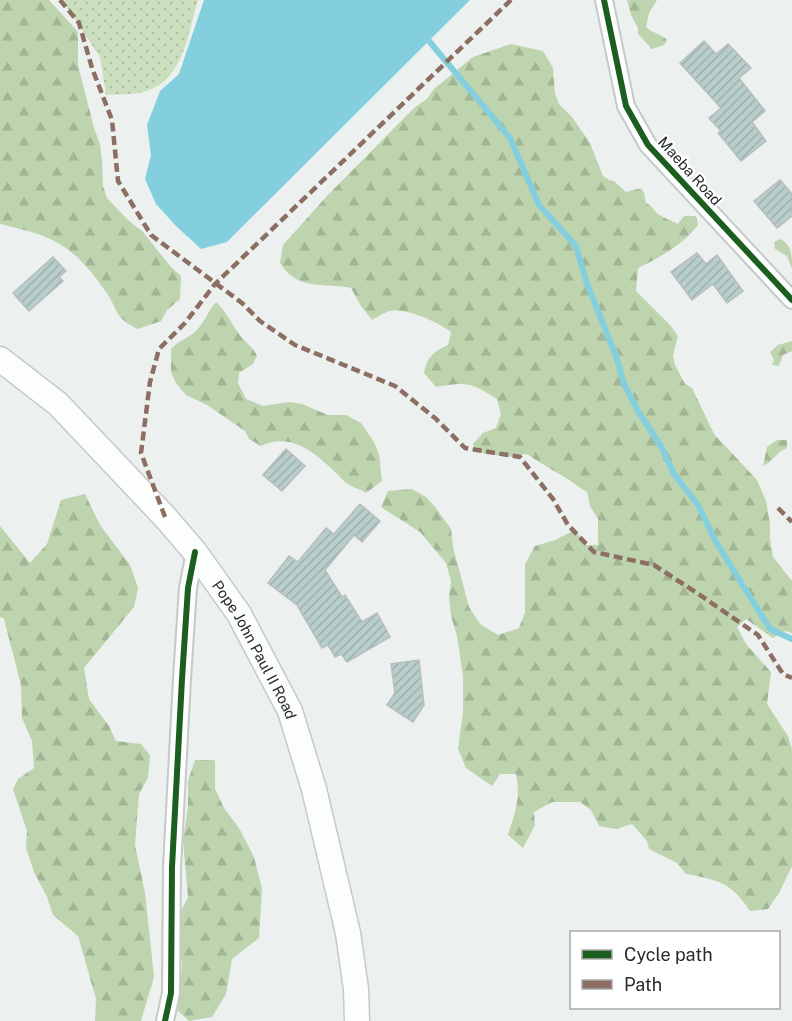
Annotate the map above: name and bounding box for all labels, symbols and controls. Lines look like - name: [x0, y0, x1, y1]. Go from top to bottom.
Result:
- street label: Maeba Road: [655, 133, 725, 209]
- street label: Pope John Paul II Road: [209, 577, 300, 721]
- legend: [570, 931, 780, 1009]
- text: Cycle path: [624, 944, 713, 965]
- text: Path: [624, 974, 662, 995]

